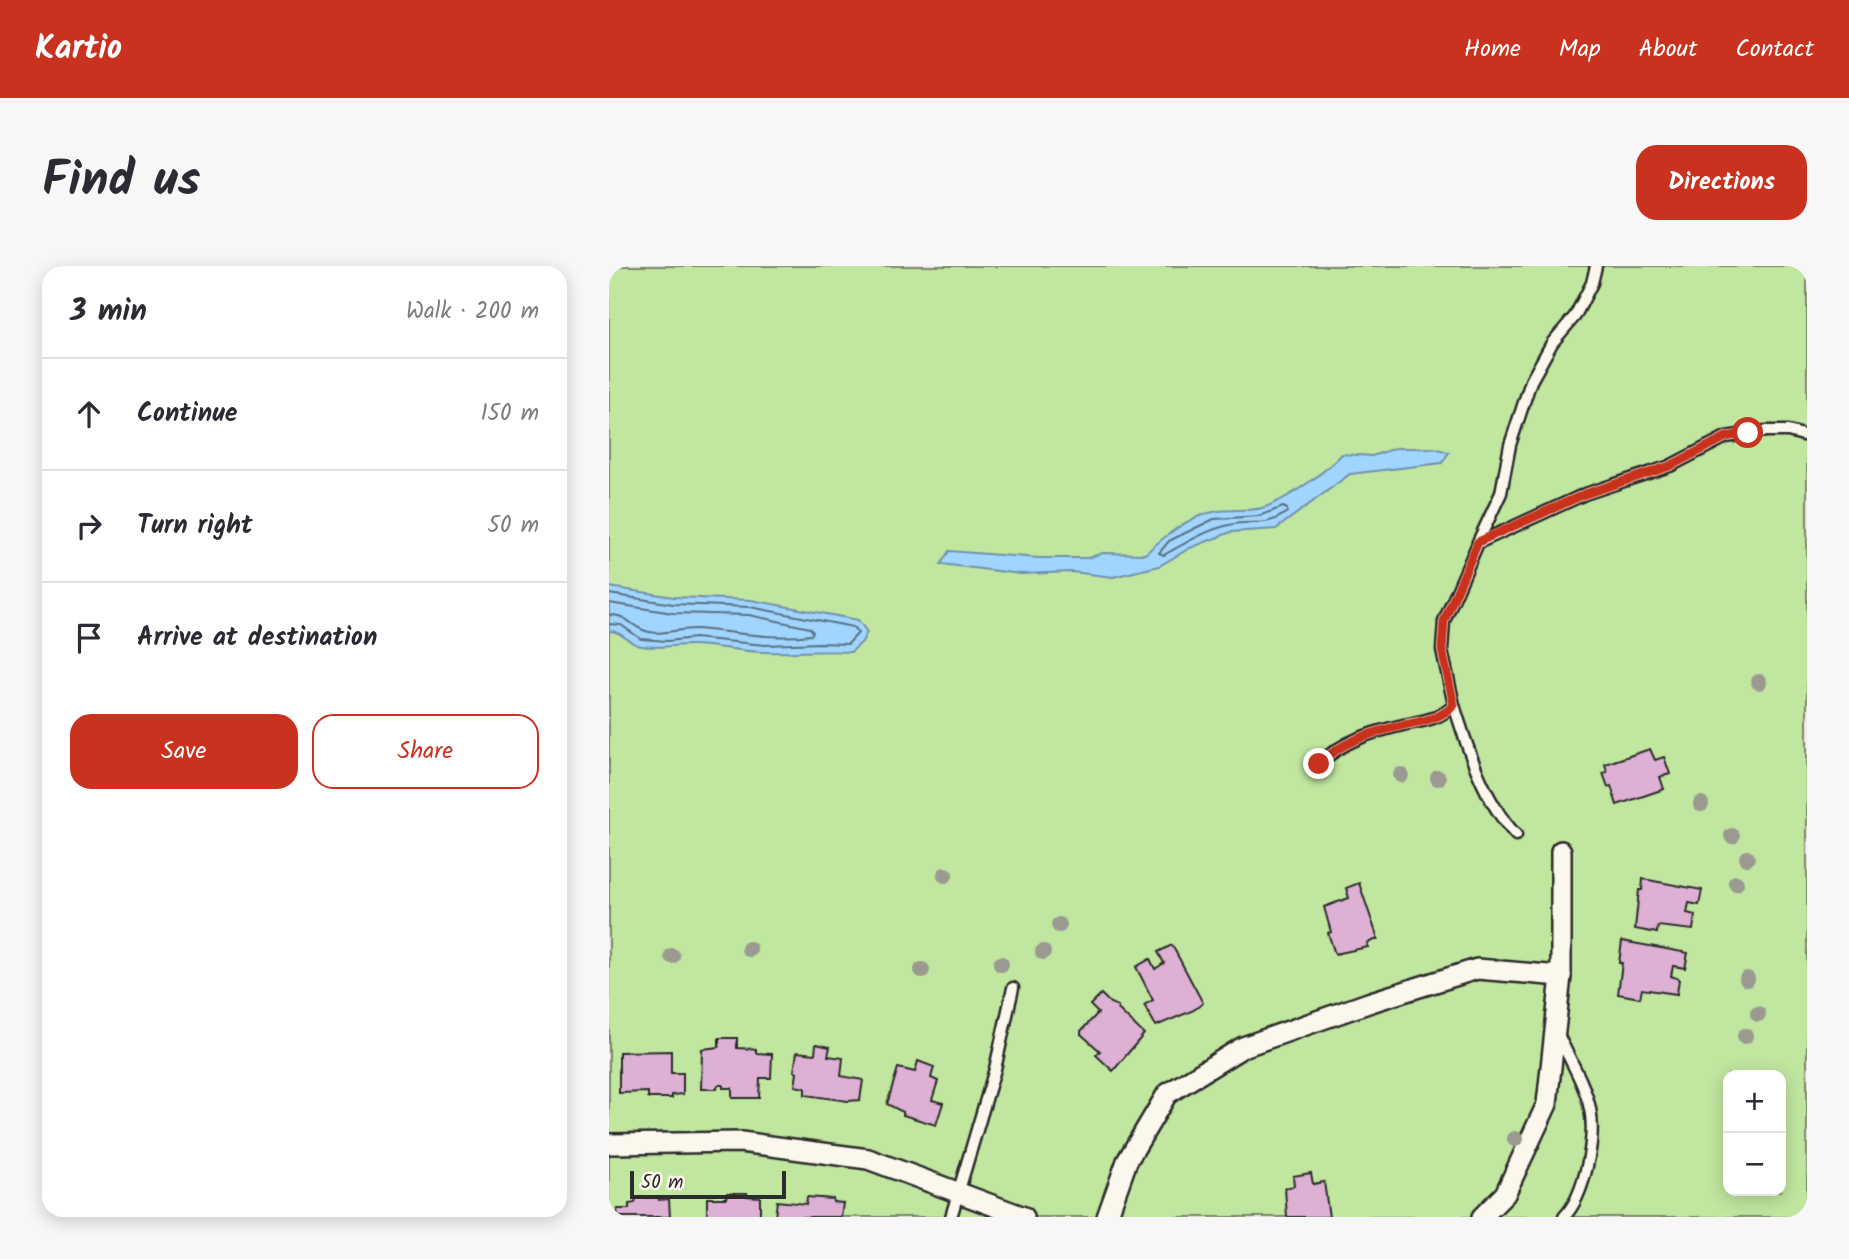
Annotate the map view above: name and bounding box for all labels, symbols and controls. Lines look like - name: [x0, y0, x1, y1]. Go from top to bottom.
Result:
- text: Kartio: [35, 23, 122, 76]
- text: Home: [1464, 30, 1521, 69]
- text: Map: [1559, 30, 1601, 69]
- text: About: [1639, 30, 1697, 69]
- text: Contact: [1735, 30, 1814, 69]
- text: Find us: [42, 143, 200, 221]
- button: Directions: [1636, 145, 1807, 220]
- text: 3 min: [70, 288, 147, 336]
- text: Walk · 200 m: [406, 294, 539, 330]
- text: Continue: [137, 393, 238, 435]
- icon: ahead: [70, 395, 108, 433]
- text: 150 m: [480, 396, 539, 432]
- route start: [1732, 417, 1763, 448]
- text: Turn right: [137, 505, 253, 547]
- icon: right: [70, 507, 108, 545]
- text: 50 m: [488, 508, 539, 544]
- text: Arrive at destination: [137, 617, 377, 659]
- icon: arrive: [70, 619, 108, 657]
- button: Save: [70, 714, 298, 789]
- button: Share: [312, 714, 539, 789]
- route end: [1303, 748, 1334, 779]
- map controls: [1723, 1070, 1786, 1196]
- button: +: [1723, 1070, 1786, 1133]
- button: −: [1723, 1133, 1786, 1196]
- scale bar: [630, 1168, 786, 1200]
- text: 50 m: [641, 1168, 683, 1198]

